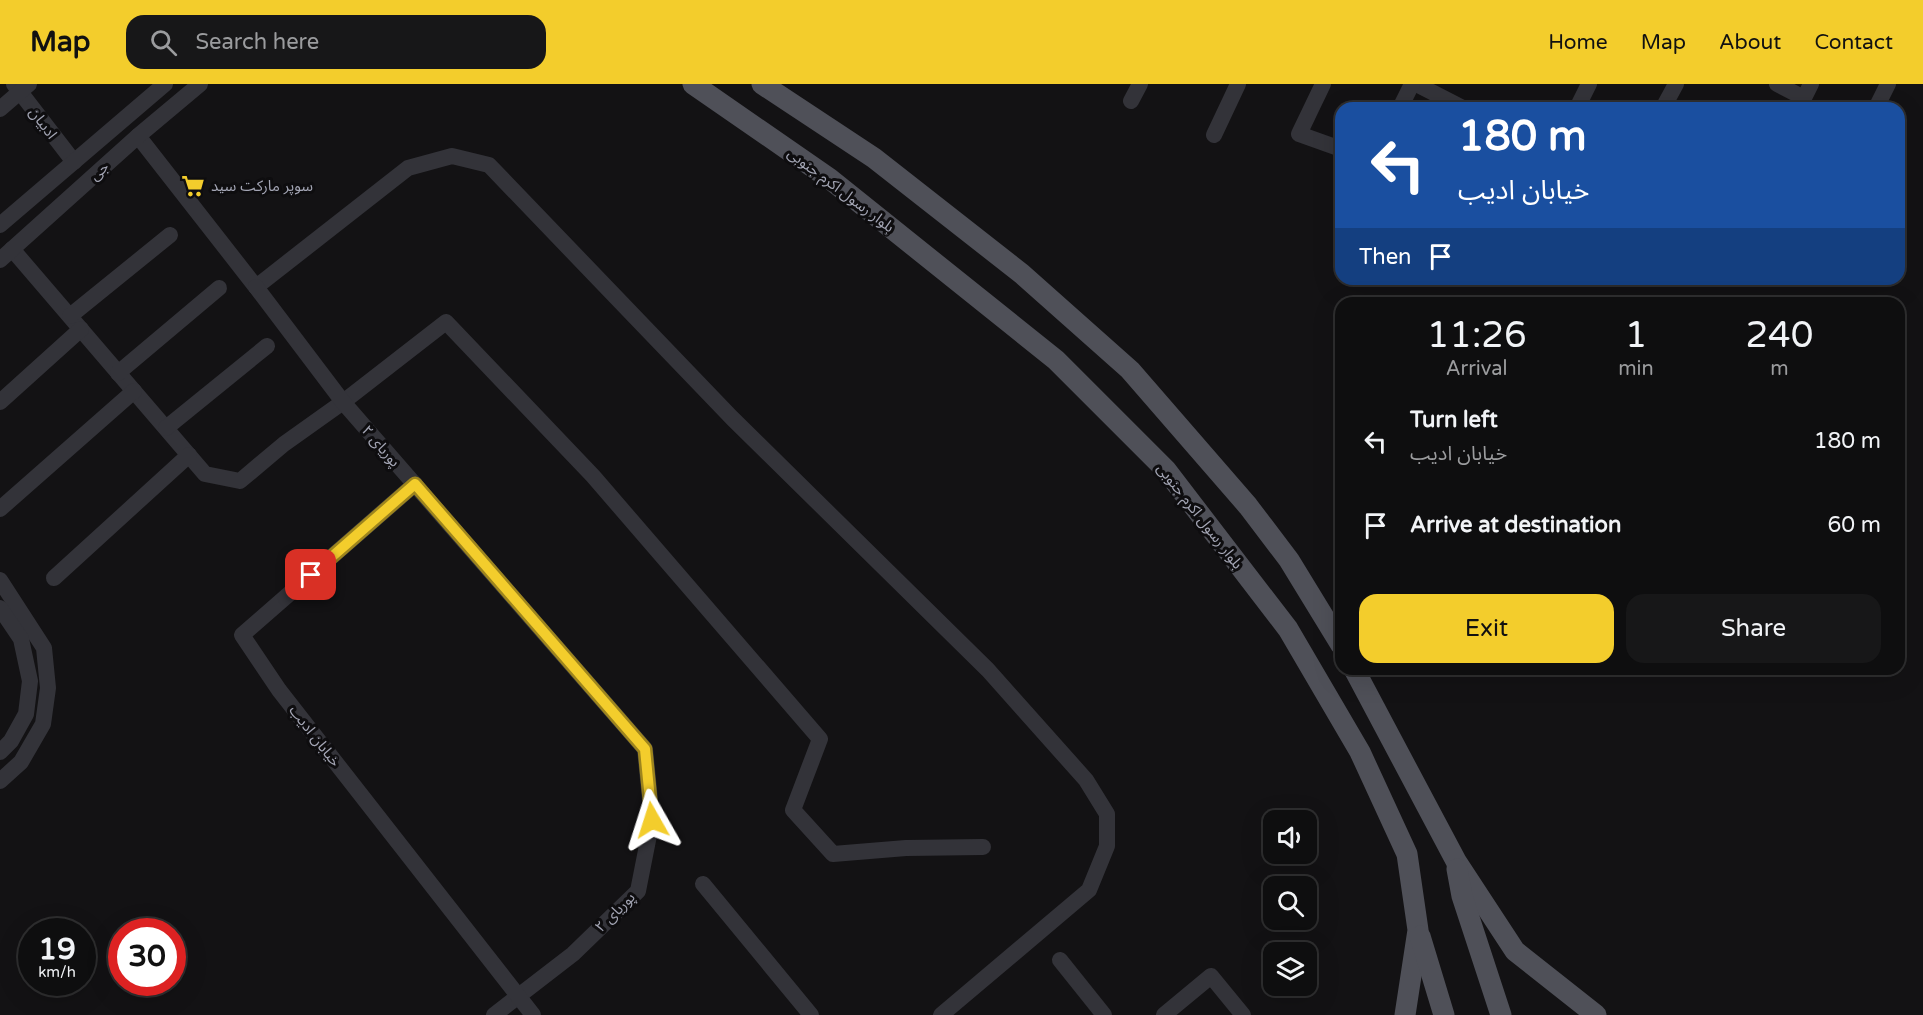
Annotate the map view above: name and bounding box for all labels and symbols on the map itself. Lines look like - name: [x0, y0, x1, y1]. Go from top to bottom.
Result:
- street label: ادبیان: [25, 104, 61, 142]
- street label: بلوار رسول اکرم جنوبی: [783, 144, 898, 238]
- street label: جی: [86, 158, 113, 184]
- supermarket icon: سوپر مارکت سید: [180, 173, 206, 199]
- place label: سوپر مارکت سید: [211, 177, 313, 196]
- street label: پوریای ۲: [357, 421, 404, 471]
- street label: بلوار رسول اکرم جنوبی: [1152, 460, 1247, 574]
- pin: [285, 549, 336, 600]
- street label: خیابان ادیب: [285, 702, 345, 770]
- position arrow: [620, 788, 684, 852]
- street label: پوریای ۲: [591, 888, 640, 937]
- speed limit sign: 30: [108, 918, 186, 996]

